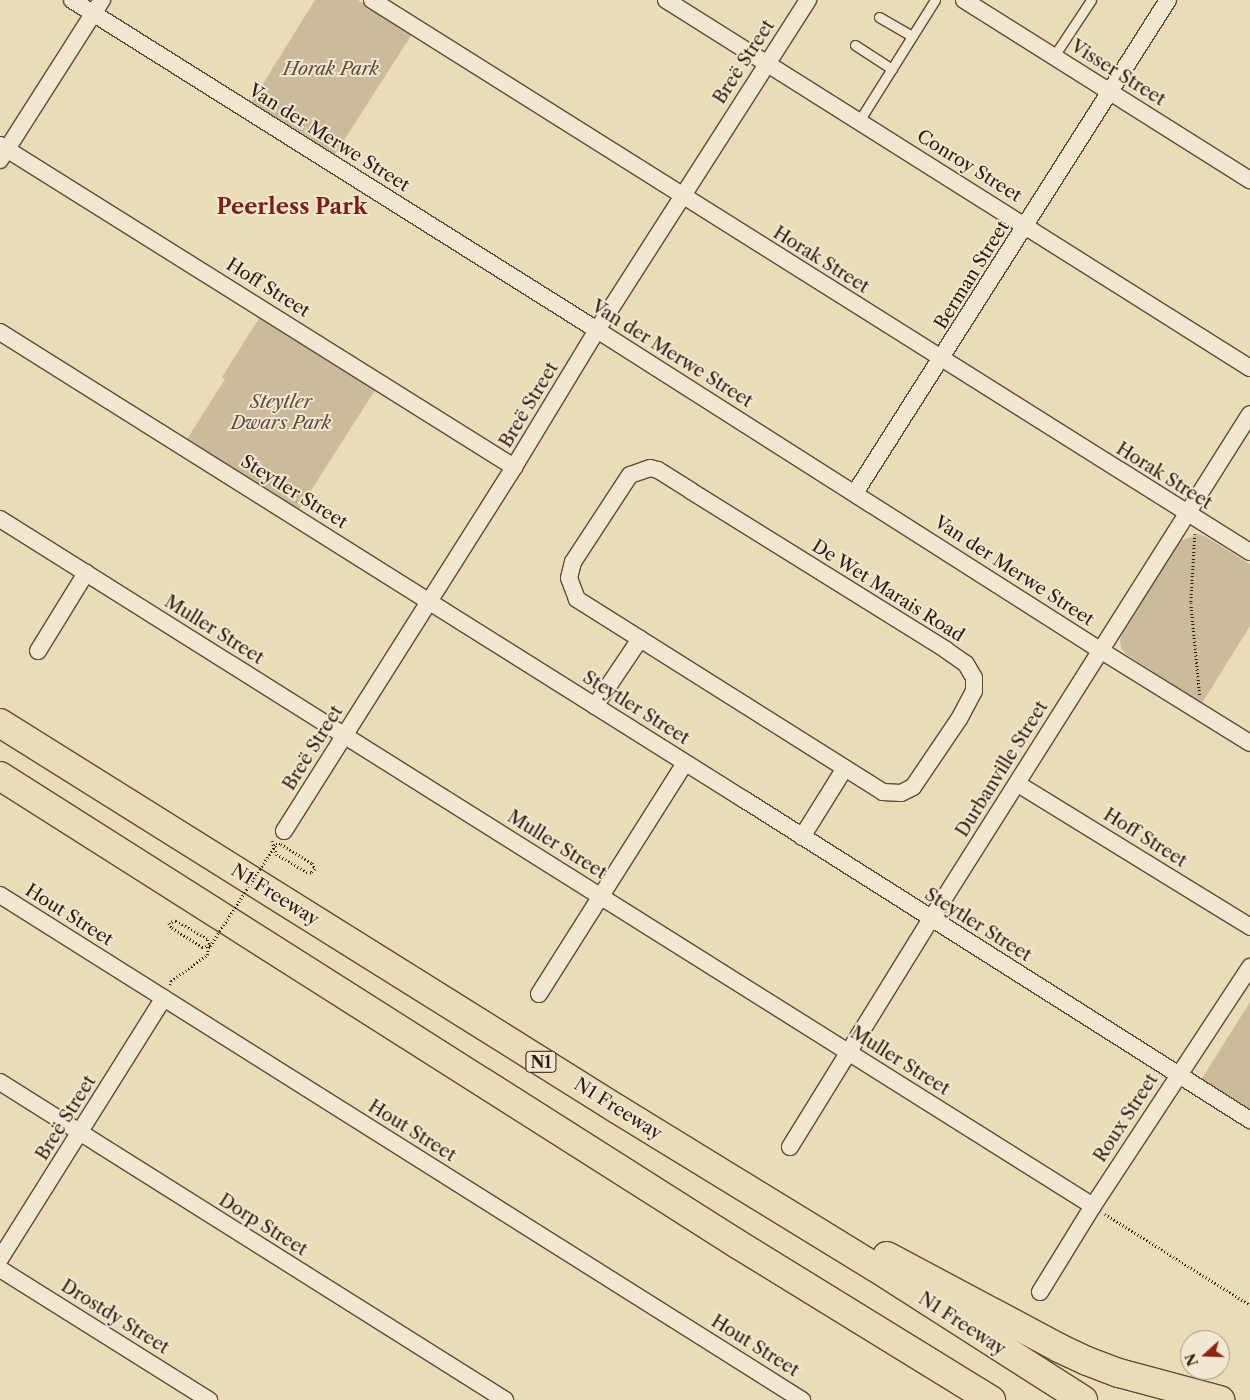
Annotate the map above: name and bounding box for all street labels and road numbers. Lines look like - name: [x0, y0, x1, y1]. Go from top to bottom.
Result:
- street label: Breë Street: [709, 16, 779, 108]
- street label: Visser Street: [1067, 35, 1169, 111]
- street label: Van der Merwe Street: [244, 80, 414, 196]
- street label: Conroy Street: [912, 125, 1026, 207]
- street label: Berman Street: [930, 217, 1014, 333]
- street label: Horak Street: [769, 222, 873, 298]
- street label: Hoff Street: [222, 254, 314, 322]
- street label: Van der Merwe Street: [587, 296, 757, 412]
- street label: Breë Street: [495, 358, 563, 452]
- street label: Horak Street: [1112, 438, 1216, 514]
- street label: Steytler Street: [237, 451, 351, 533]
- street label: Van der Merwe Street: [930, 511, 1098, 631]
- street label: De Wet Marais Road: [808, 535, 968, 647]
- street label: Muller Street: [160, 591, 268, 669]
- street label: Steytler Street: [579, 667, 693, 749]
- street label: Durbanville Street: [951, 697, 1053, 841]
- street label: Breë Street: [278, 702, 348, 794]
- street label: Hoff Street: [1099, 804, 1191, 872]
- street label: Muller Street: [503, 806, 611, 884]
- street label: N1 Freeway: [227, 859, 323, 931]
- street label: Hout Street: [21, 880, 117, 950]
- street label: Steytler Street: [921, 884, 1035, 966]
- street label: Muller Street: [846, 1022, 954, 1100]
- road number: N1: [525, 1048, 557, 1076]
- street label: Roux Street: [1089, 1070, 1163, 1166]
- street label: Breë Street: [31, 1072, 101, 1164]
- street label: N1 Freeway: [570, 1073, 666, 1145]
- street label: Hout Street: [364, 1096, 460, 1166]
- street label: Dorp Street: [215, 1189, 311, 1261]
- street label: Drostdy Street: [57, 1275, 173, 1359]
- street label: N1 Freeway: [914, 1288, 1010, 1360]
- street label: Hout Street: [707, 1311, 803, 1381]

